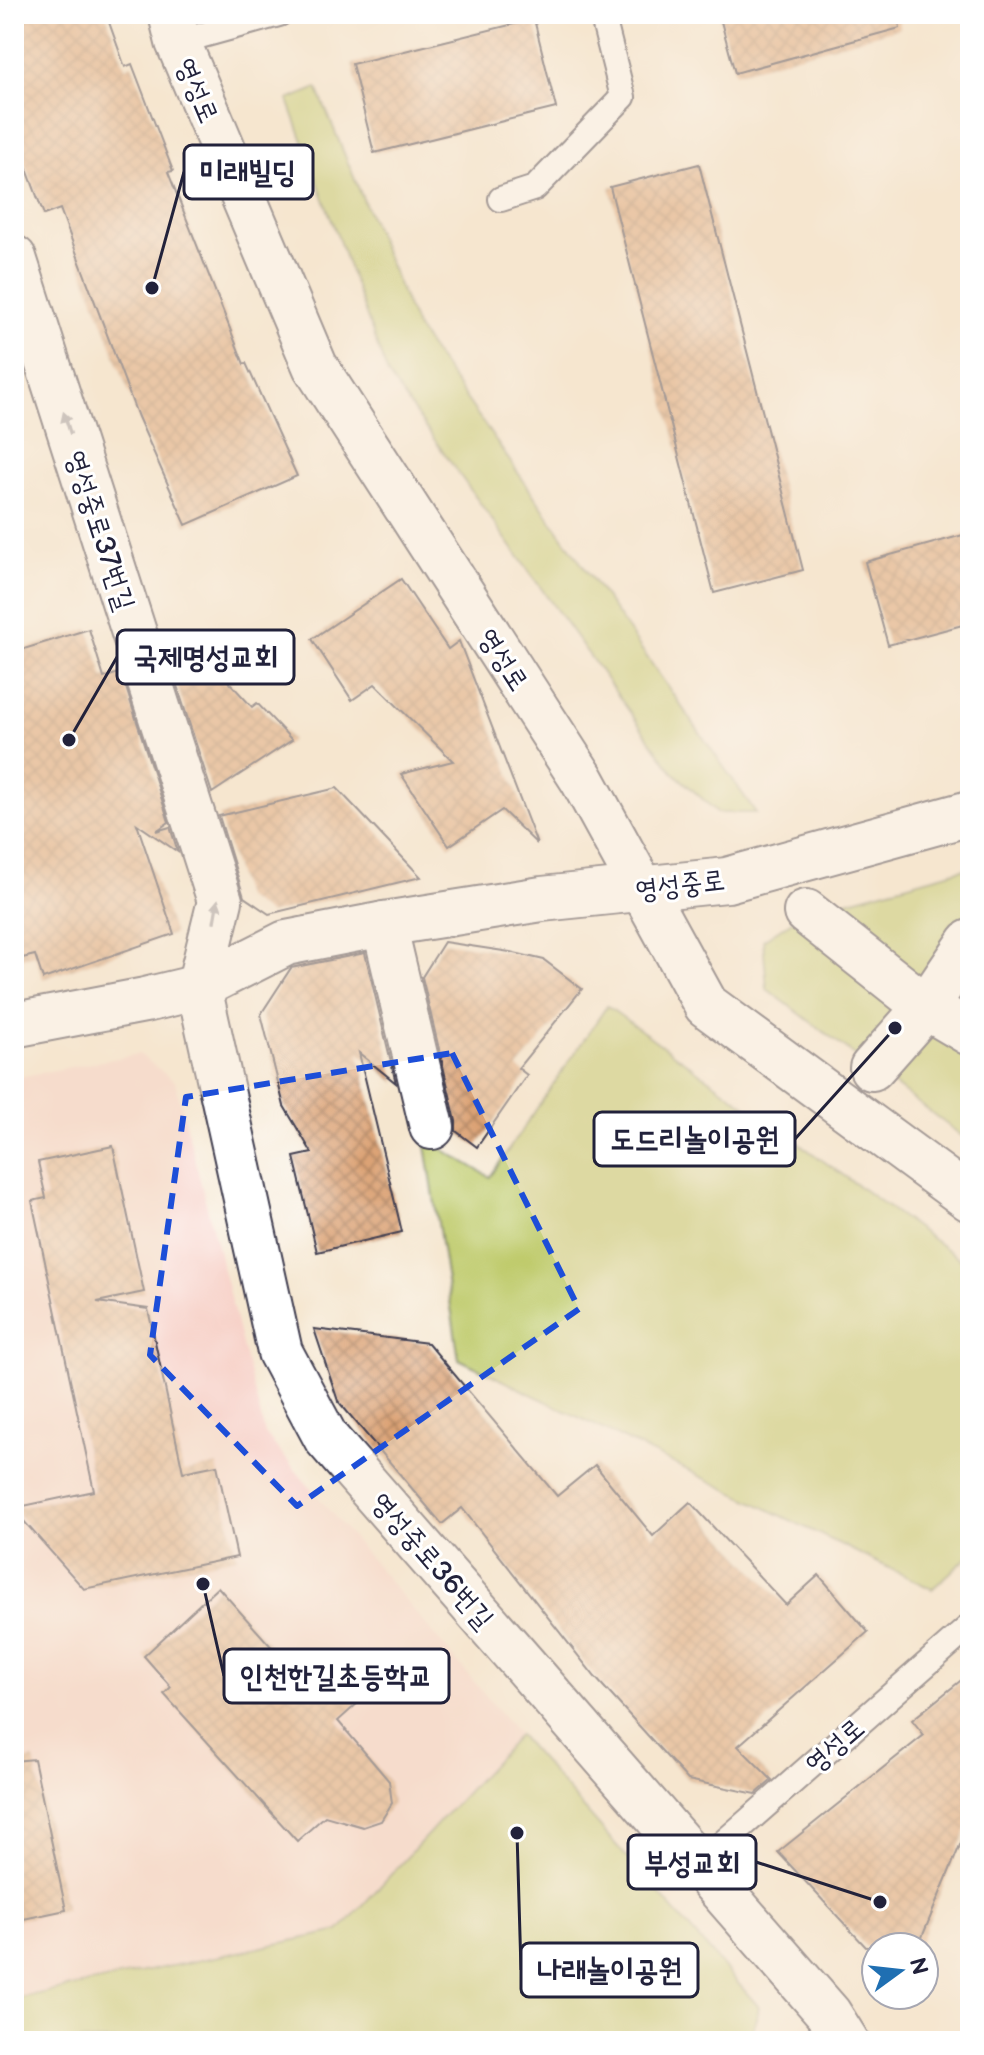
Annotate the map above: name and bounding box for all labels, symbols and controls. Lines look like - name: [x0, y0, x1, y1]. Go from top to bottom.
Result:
- street label: 영성로: [168, 53, 225, 128]
- callout: 미래빌딩: [184, 145, 313, 199]
- text: 미래빌딩: [200, 155, 296, 191]
- one-way arrow: [60, 411, 73, 435]
- street label: 영성중로37번길: [58, 446, 141, 615]
- street label: 영성로: [470, 622, 535, 697]
- callout: 국제명성교회: [117, 630, 294, 684]
- text: 국제명성교회: [134, 640, 278, 676]
- street label: 영성중로: [633, 864, 727, 907]
- one-way arrow: [211, 898, 223, 923]
- callout: 도드리놀이공원: [594, 1112, 795, 1166]
- text: 도드리놀이공원: [611, 1122, 779, 1158]
- street label: 영성중로36번길: [364, 1486, 500, 1636]
- callout: 인천한길초등학교: [224, 1649, 449, 1703]
- text: 인천한길초등학교: [239, 1659, 433, 1695]
- street label: 영성로: [799, 1712, 871, 1781]
- callout: 부성교회: [628, 1835, 756, 1889]
- text: 부성교회: [644, 1846, 740, 1882]
- north arrow: [860, 1931, 940, 2011]
- callout: 나래놀이공원: [521, 1943, 698, 1997]
- text: 나래놀이공원: [538, 1953, 682, 1989]
- text: N: [903, 1955, 933, 1978]

